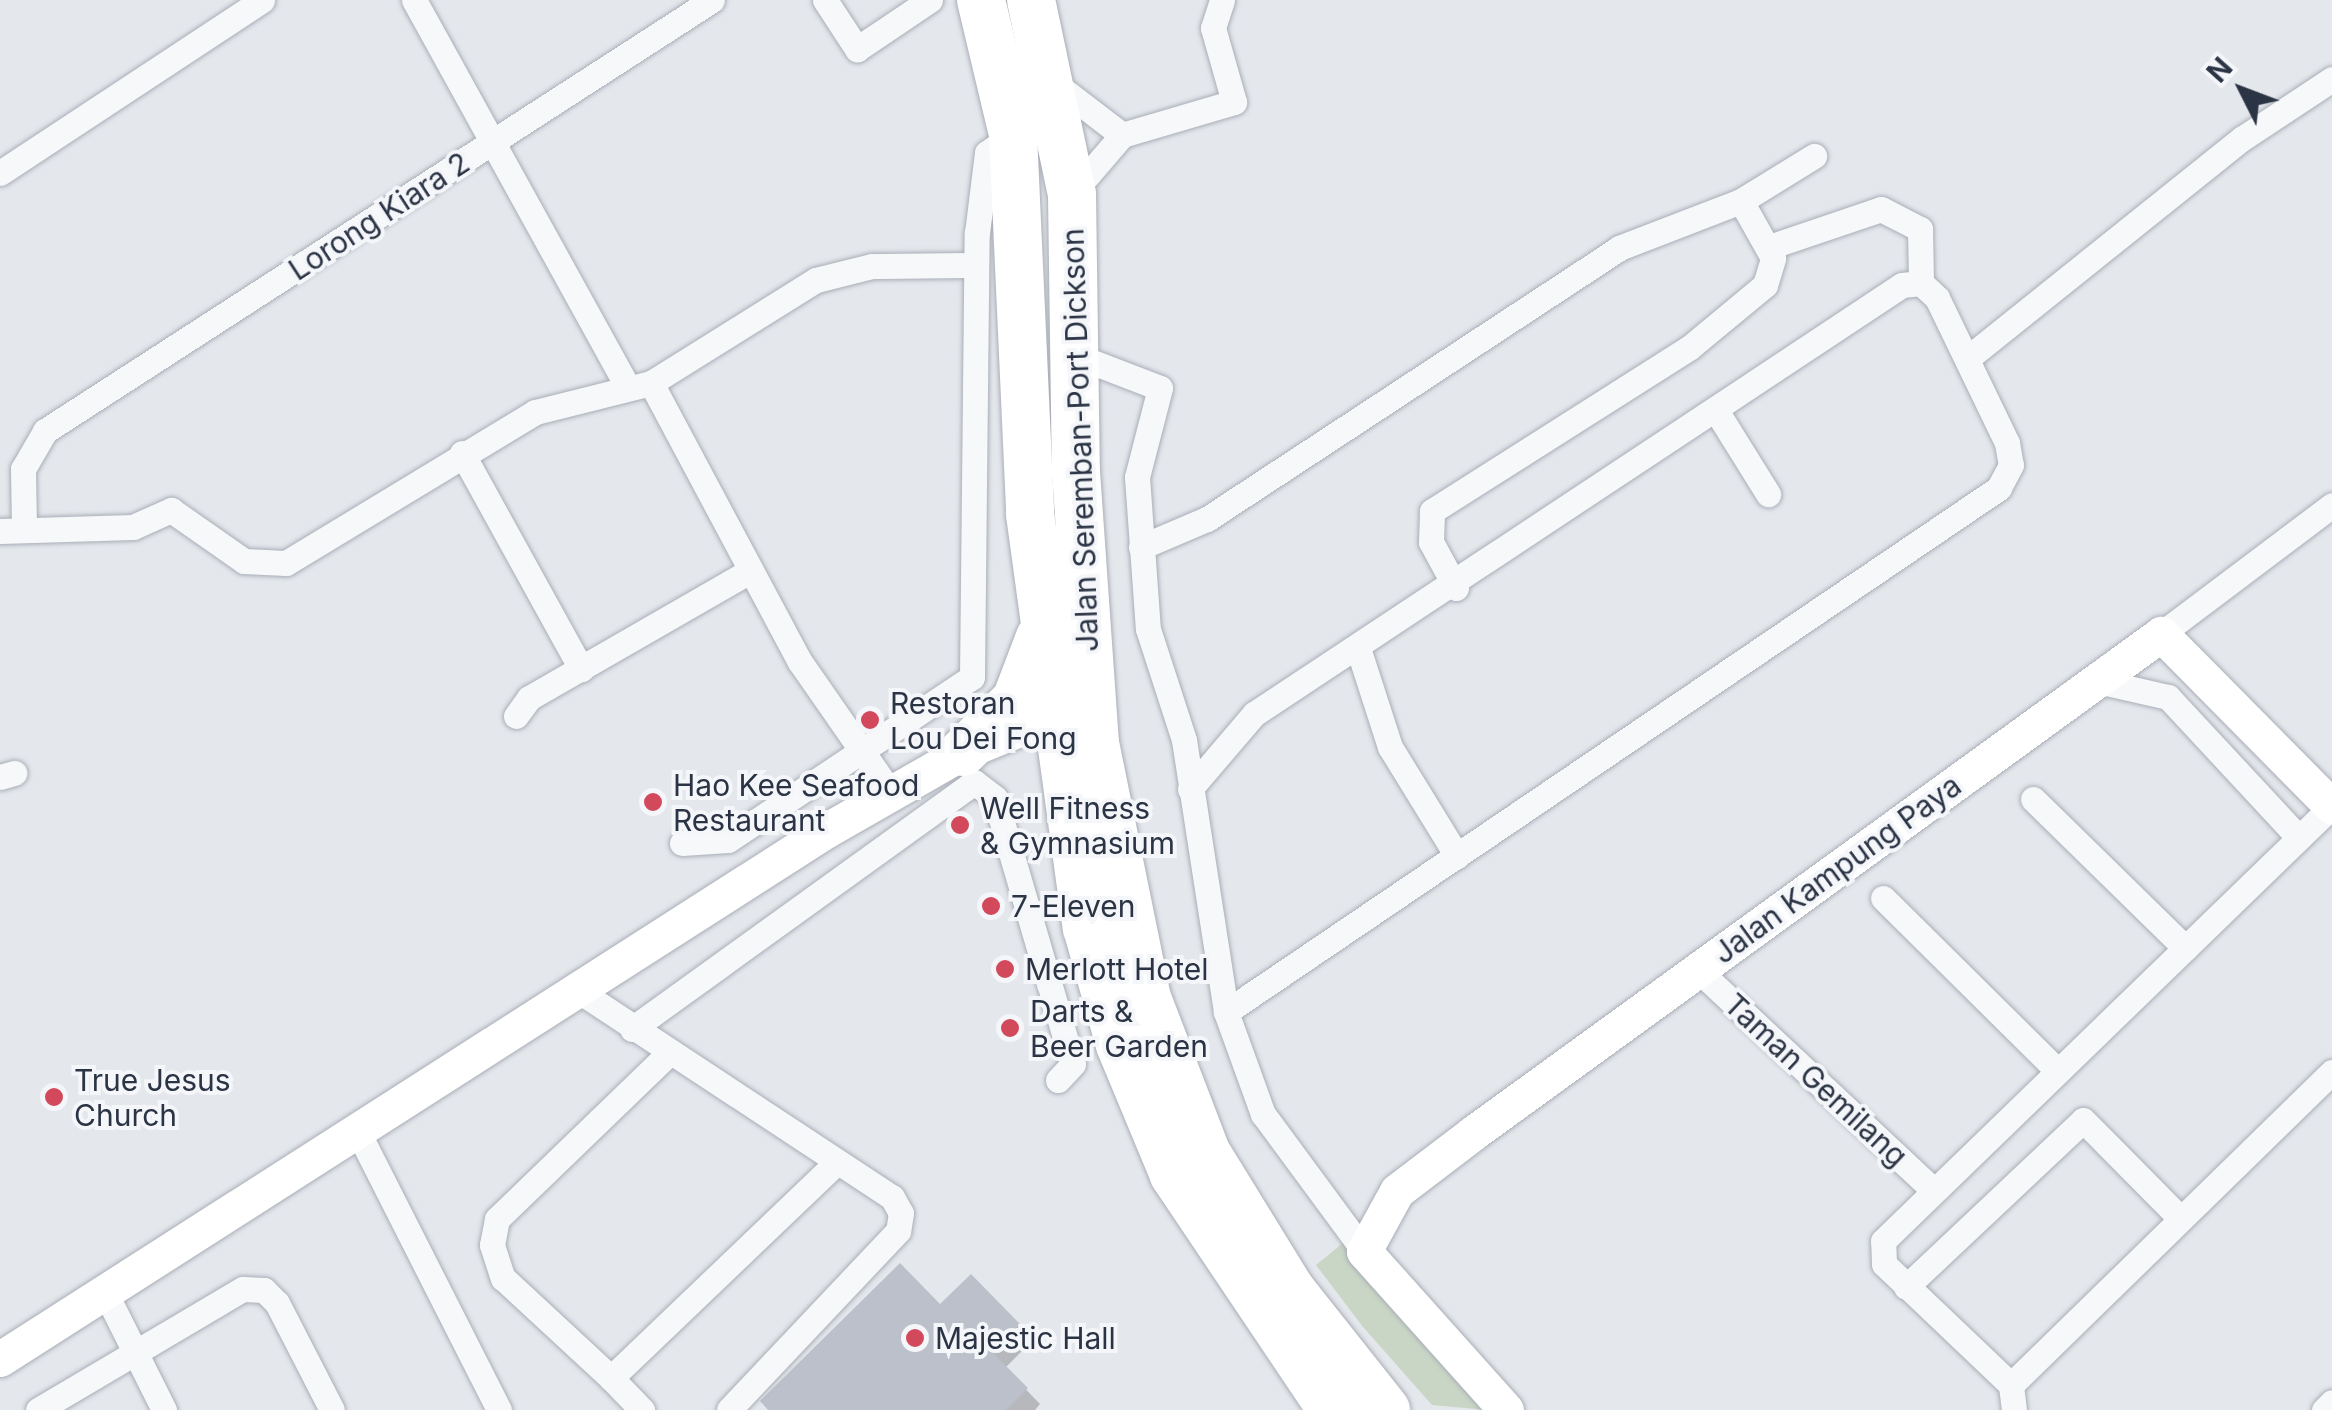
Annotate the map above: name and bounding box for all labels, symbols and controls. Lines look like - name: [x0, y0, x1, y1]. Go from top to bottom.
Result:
- north arrow: [2192, 40, 2292, 140]
- text: N: [2200, 51, 2239, 89]
- street label: Lorong Kiara 2: [282, 144, 476, 288]
- street label: Jalan Seremban-Port Dickson: [1055, 228, 1105, 652]
- place label: Restoran Lou Dei Fong: [890, 685, 1077, 756]
- marker: Restoran Lou Dei Fong: [859, 709, 881, 731]
- place label: Hao Kee Seafood Restaurant: [673, 767, 919, 838]
- street label: Jalan Kampung Paya: [1706, 767, 1968, 971]
- place label: Well Fitness & Gymnasium: [980, 790, 1175, 860]
- marker: Hao Kee Seafood Restaurant: [642, 791, 664, 813]
- marker: Well Fitness & Gymnasium: [949, 814, 971, 836]
- place label: 7-Eleven: [1011, 888, 1135, 924]
- marker: 7-Eleven: [980, 895, 1002, 917]
- place label: Merlott Hotel: [1025, 951, 1209, 987]
- marker: Merlott Hotel: [994, 958, 1016, 980]
- street label: Taman Gemilang: [1717, 986, 1915, 1174]
- place label: Darts & Beer Garden: [1030, 993, 1208, 1064]
- marker: Darts & Beer Garden: [999, 1017, 1021, 1039]
- place label: True Jesus Church: [74, 1062, 231, 1132]
- marker: True Jesus Church: [43, 1086, 65, 1108]
- place label: Majestic Hall: [935, 1320, 1116, 1356]
- marker: Majestic Hall: [904, 1327, 926, 1349]

